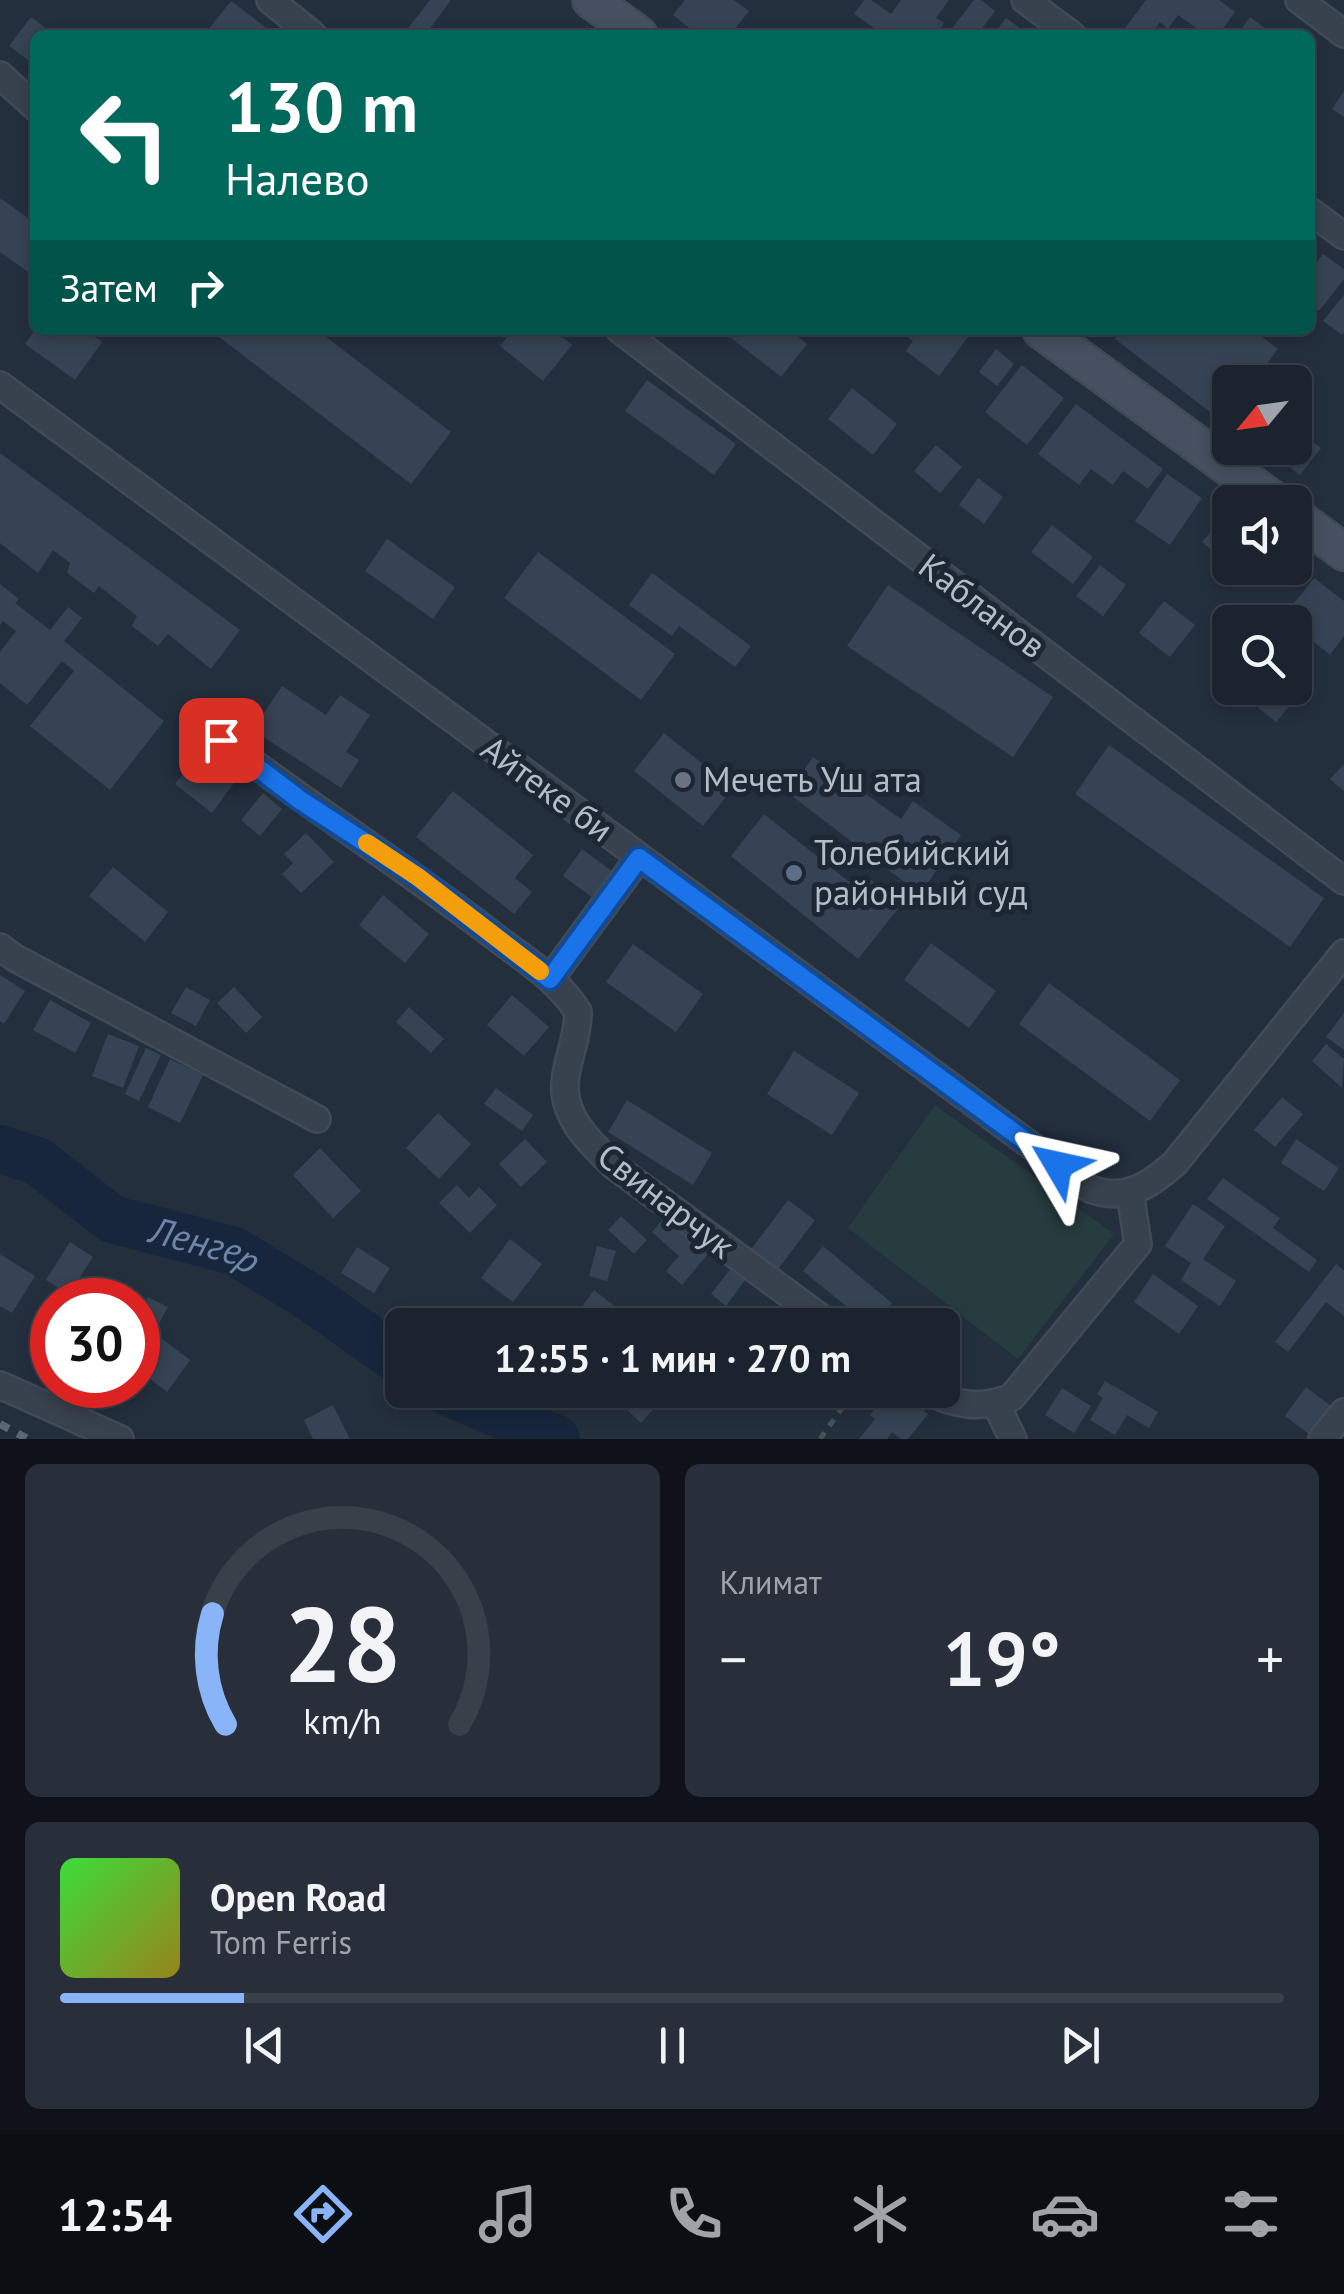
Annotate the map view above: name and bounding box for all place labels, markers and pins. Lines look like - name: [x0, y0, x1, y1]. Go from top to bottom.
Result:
- pin: [179, 698, 264, 783]
- place label: Мечеть Уш ата: [703, 756, 922, 802]
- marker: Мечеть Уш ата: [672, 769, 694, 791]
- place label: Толебийский районный суд: [814, 829, 1028, 915]
- marker: Толебийский районный суд: [783, 862, 805, 884]

